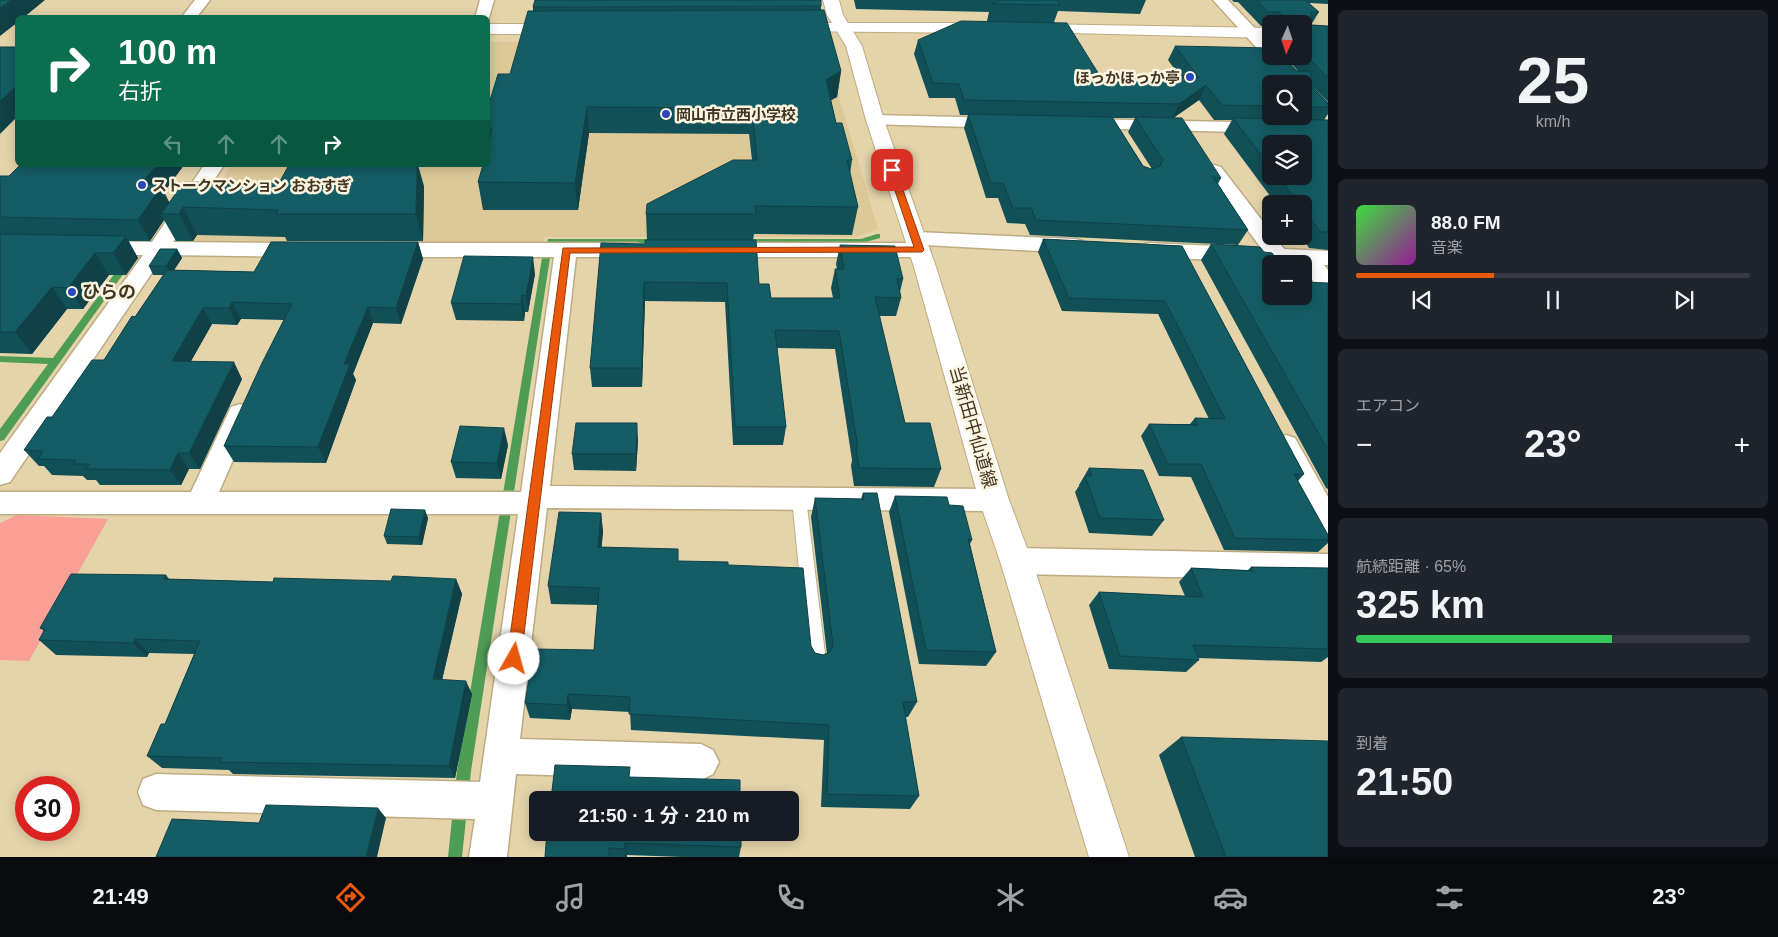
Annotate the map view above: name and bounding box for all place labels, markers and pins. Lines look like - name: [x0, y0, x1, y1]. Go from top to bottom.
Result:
- place label: ほっかほっか亭: [1075, 69, 1180, 86]
- marker: ほっかほっか亭: [1184, 71, 1196, 83]
- place label: 岡山市立西小学校: [676, 106, 796, 123]
- marker: 岡山市立西小学校: [660, 108, 672, 120]
- pin: [871, 149, 913, 191]
- place label: ストークマンション おおすぎ: [152, 177, 351, 194]
- marker: ストークマンション おおすぎ: [136, 179, 148, 191]
- place label: ひらの: [82, 282, 136, 302]
- marker: ひらの: [66, 286, 78, 298]

